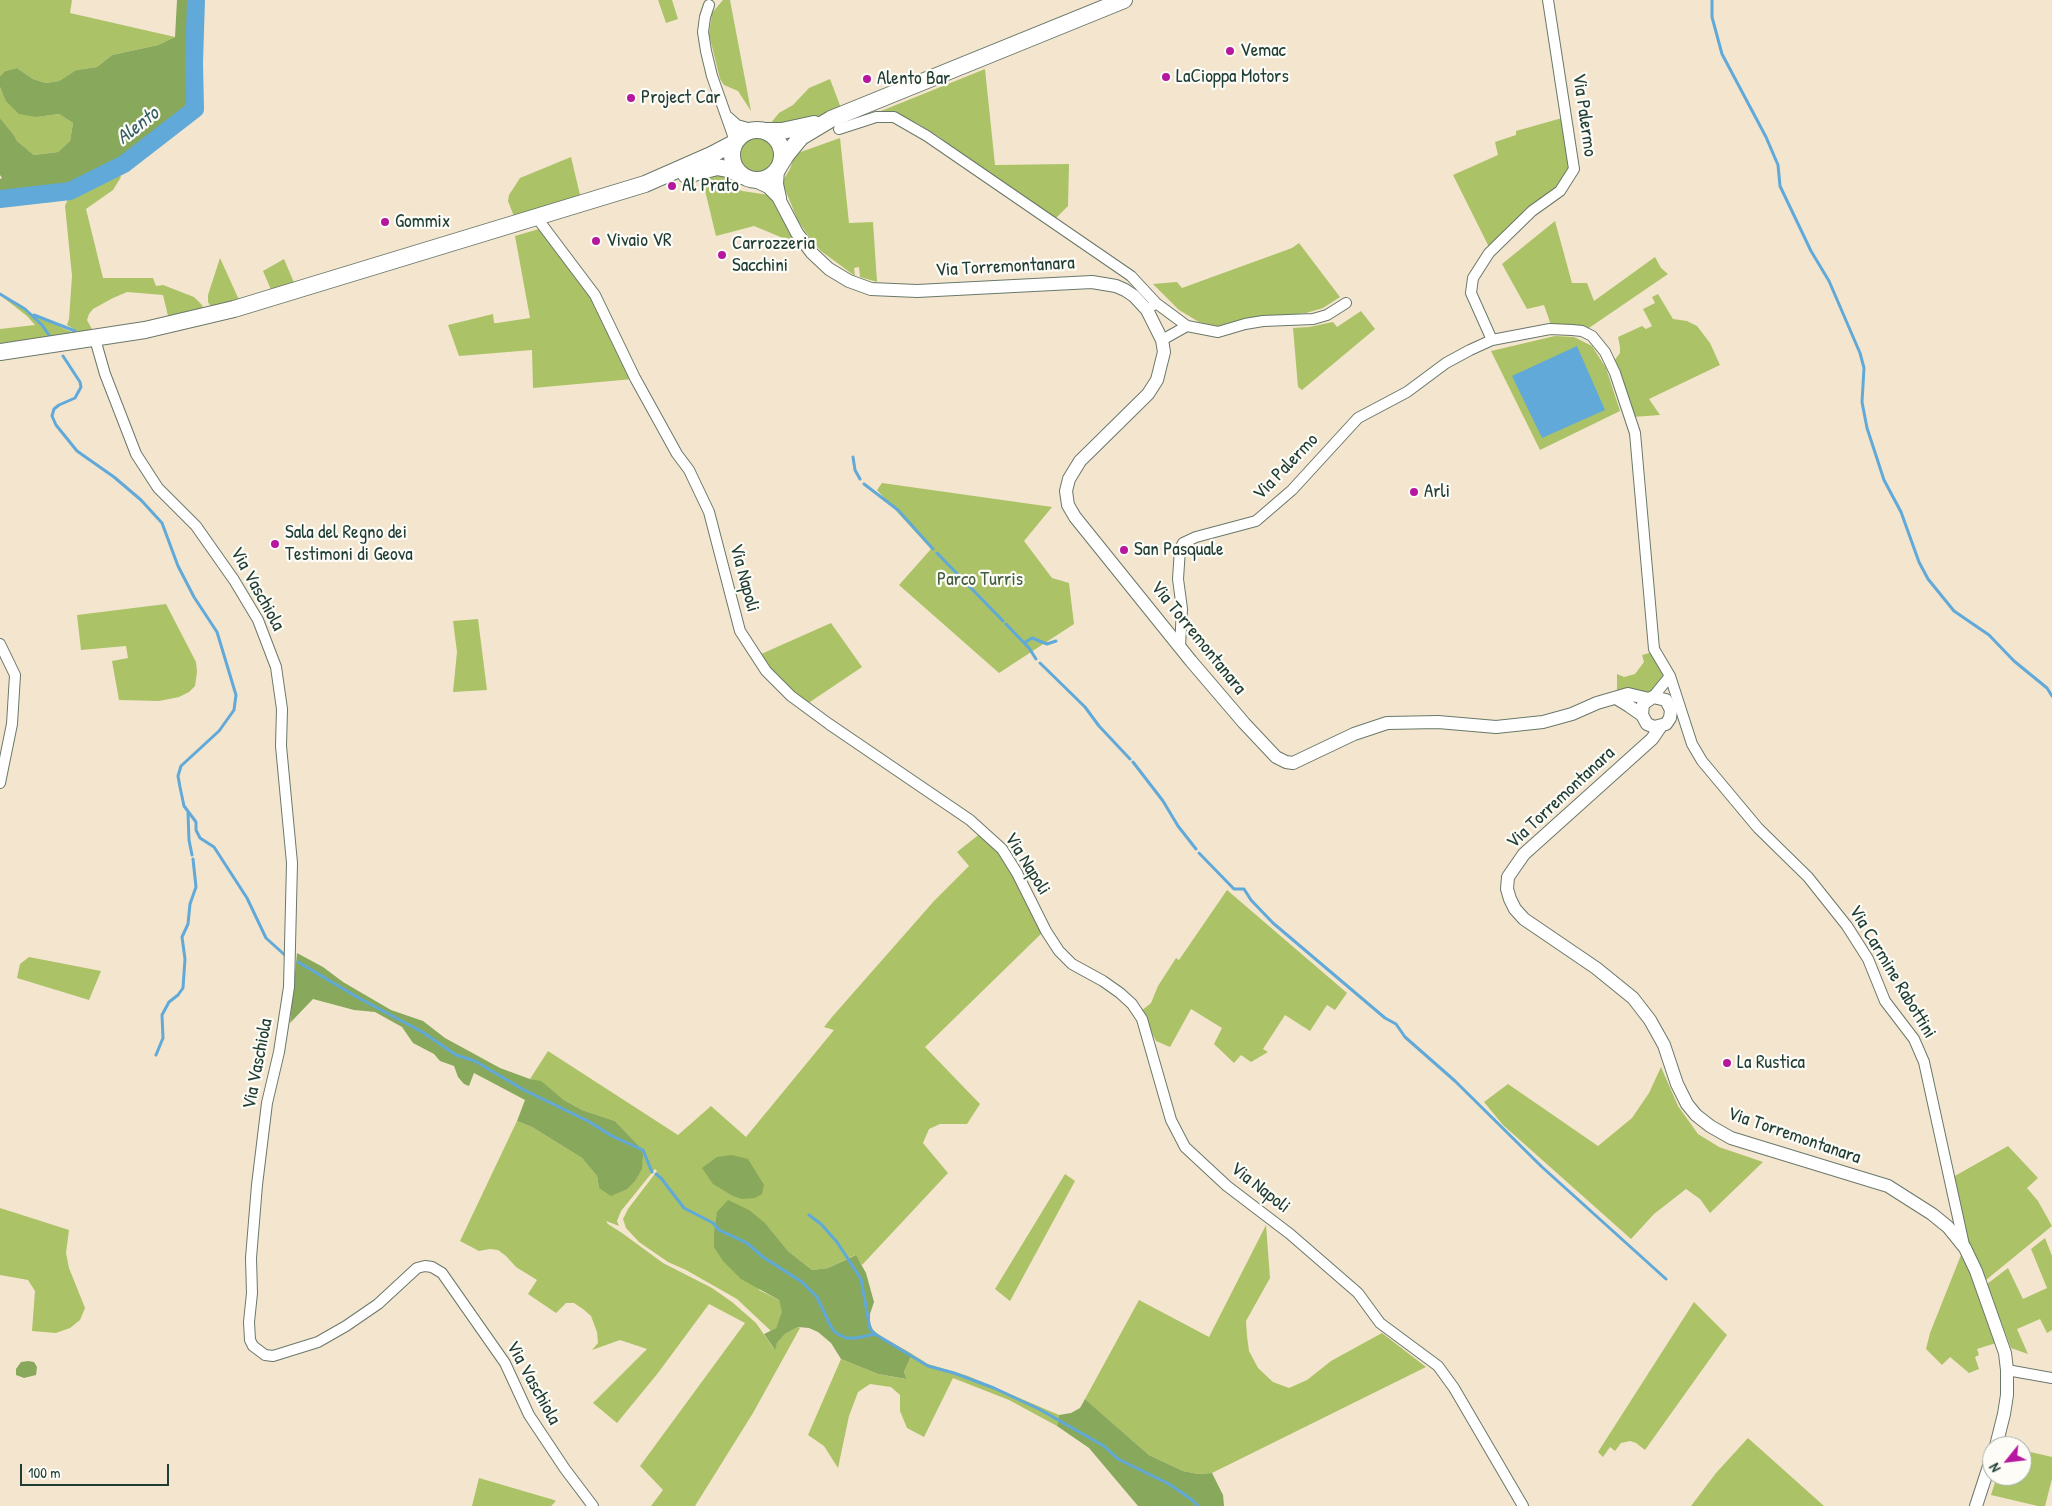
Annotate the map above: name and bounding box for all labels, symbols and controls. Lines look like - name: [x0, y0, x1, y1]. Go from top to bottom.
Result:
- place label: Vemac: [1240, 40, 1286, 62]
- marker: Vemac: [1224, 45, 1236, 57]
- place label: LaCioppa Motors: [1176, 66, 1289, 88]
- place label: Alento Bar: [877, 68, 950, 90]
- marker: LaCioppa Motors: [1160, 71, 1172, 83]
- street label: Via Palermo: [1567, 72, 1601, 158]
- marker: Alento Bar: [861, 73, 873, 85]
- place label: Project Car: [641, 87, 721, 109]
- marker: Project Car: [625, 92, 637, 104]
- water label: Alento: [112, 102, 164, 150]
- place label: Al Prato: [682, 175, 739, 197]
- marker: Al Prato: [666, 180, 678, 192]
- place label: Gommix: [395, 211, 450, 233]
- marker: Gommix: [379, 216, 391, 228]
- place label: Vivaio VR: [606, 230, 672, 252]
- place label: Carrozzeria Sacchini: [732, 233, 815, 277]
- marker: Vivaio VR: [590, 235, 602, 247]
- marker: Carrozzeria Sacchini: [716, 249, 728, 261]
- street label: Via Torremontanara: [935, 252, 1075, 282]
- street label: Via Palermo: [1249, 429, 1323, 505]
- place label: Arli: [1424, 481, 1450, 503]
- marker: Arli: [1408, 486, 1420, 498]
- place label: Sala del Regno dei Testimoni di Geova: [285, 522, 413, 566]
- marker: Sala del Regno dei Testimoni di Geova: [269, 538, 281, 550]
- place label: San Pasquale: [1134, 539, 1223, 561]
- street label: Via Napoli: [724, 542, 764, 614]
- street label: Via Vaschiola: [225, 543, 289, 635]
- marker: San Pasquale: [1118, 544, 1130, 556]
- park label: Parco Turris: [937, 569, 1023, 591]
- street label: Via Torremontanara: [1145, 577, 1251, 699]
- street label: Via Torremontanara: [1502, 742, 1620, 854]
- street label: Via Napoli: [999, 829, 1055, 899]
- street label: Via Carmine Rabottini: [1843, 901, 1941, 1043]
- street label: Via Vaschiola: [238, 1017, 278, 1111]
- place label: La Rustica: [1737, 1052, 1805, 1074]
- marker: La Rustica: [1721, 1057, 1733, 1069]
- street label: Via Torremontanara: [1724, 1103, 1864, 1169]
- street label: Via Napoli: [1226, 1158, 1294, 1218]
- street label: Via Vaschiola: [501, 1337, 565, 1429]
- north arrow: [1982, 1436, 2032, 1486]
- scale bar: [22, 1454, 171, 1486]
- text: N: [1984, 1460, 2004, 1476]
- text: 100 m: [28, 1462, 61, 1483]

